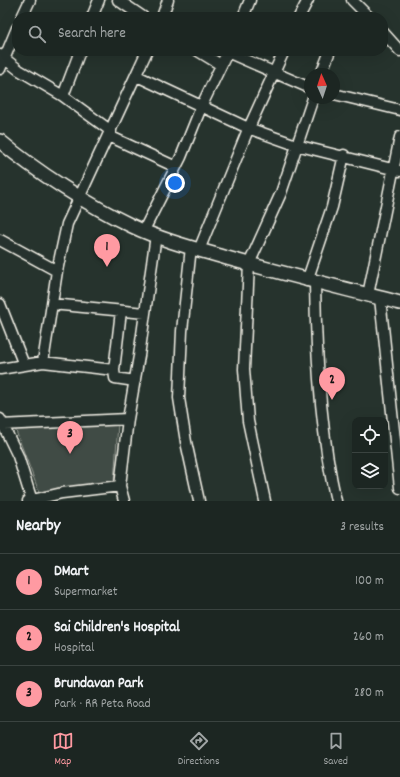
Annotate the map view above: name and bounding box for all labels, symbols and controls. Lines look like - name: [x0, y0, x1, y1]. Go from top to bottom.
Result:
- search box: [12, 12, 388, 56]
- icon: search: [26, 23, 48, 45]
- text: Search here: [58, 23, 126, 45]
- north arrow: [304, 68, 340, 104]
- your location: [165, 173, 185, 193]
- pin: 1: [94, 234, 120, 267]
- pin: 2: [319, 367, 345, 400]
- map controls: [352, 417, 388, 489]
- button: locate: [352, 417, 388, 453]
- pin: 3: [57, 421, 83, 454]
- button: layers: [352, 453, 388, 489]
- text: Nearby: [16, 515, 60, 539]
- text: 3 results: [340, 518, 384, 537]
- text: DMart: [54, 561, 89, 583]
- text: 1: [28, 572, 30, 591]
- text: 100 m: [355, 572, 384, 591]
- text: Supermarket: [54, 583, 118, 602]
- text: Sai Children's Hospital: [54, 617, 180, 639]
- text: 2: [26, 628, 32, 647]
- text: 260 m: [353, 628, 384, 647]
- text: Hospital: [54, 639, 94, 658]
- text: Brundavan Park: [54, 673, 143, 695]
- text: 3: [26, 684, 32, 703]
- text: 280 m: [354, 684, 384, 703]
- text: Park · RR Peta Road: [54, 695, 151, 714]
- tab: Map: [52, 730, 74, 770]
- tab: Directions: [178, 730, 220, 770]
- tab: Saved: [323, 730, 348, 770]

